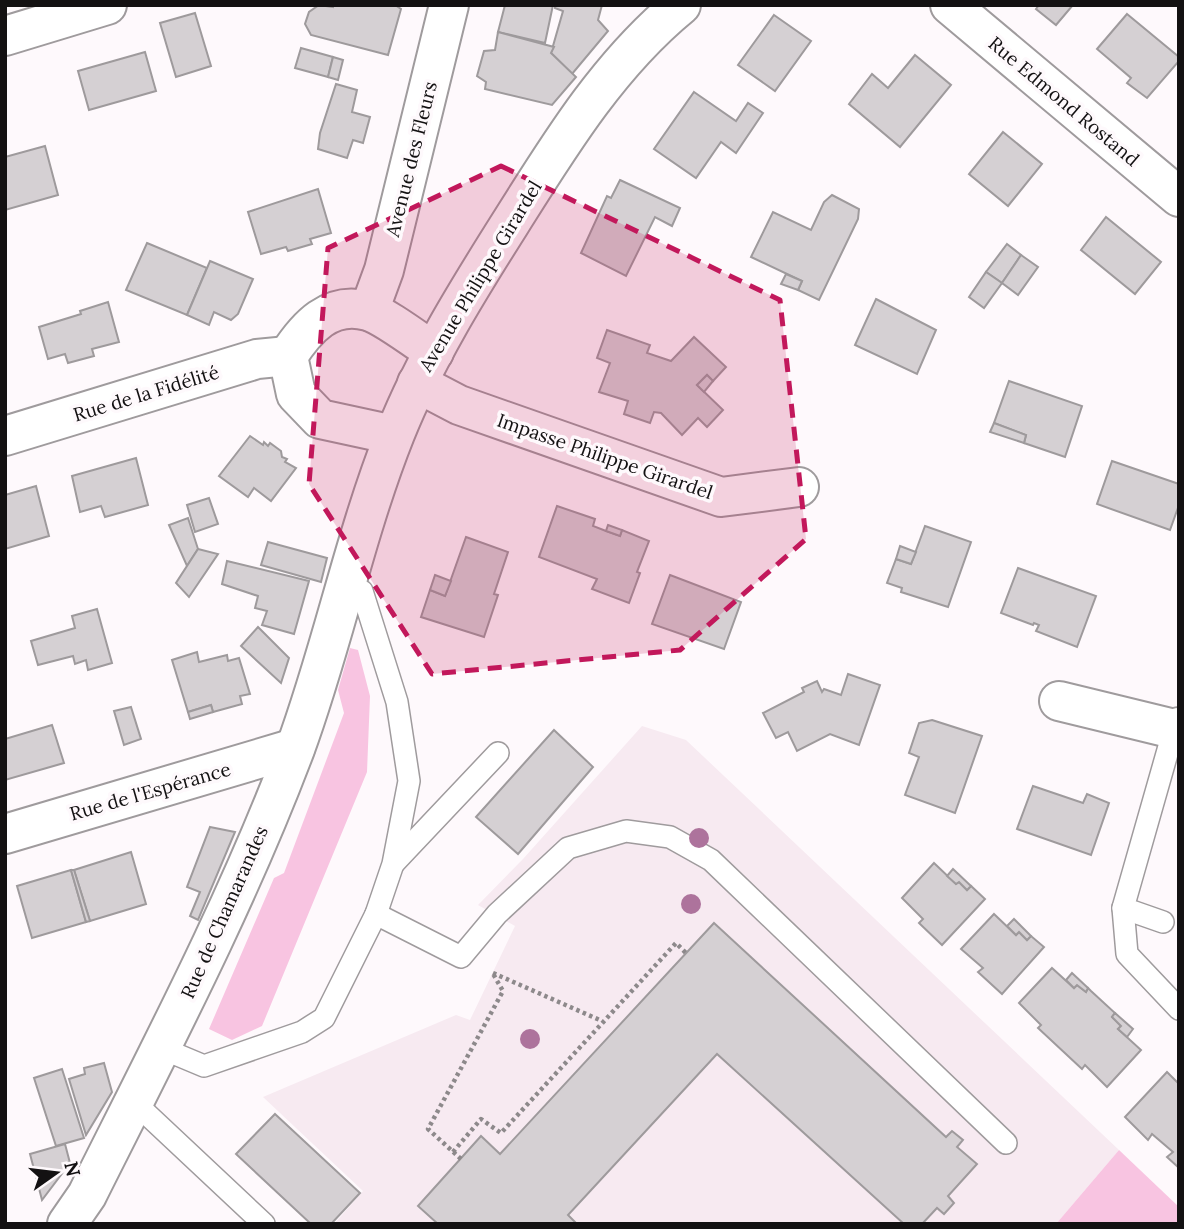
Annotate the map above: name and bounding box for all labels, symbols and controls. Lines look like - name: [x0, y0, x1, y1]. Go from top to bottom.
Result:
- street label: Rue Edmond Rostand: [984, 31, 1144, 171]
- street label: Avenue des Fleurs: [380, 79, 442, 240]
- street label: Avenue Philippe Girardel: [413, 176, 547, 377]
- street label: Rue de la Fidélité: [70, 359, 222, 427]
- street label: Impasse Philippe Girardel: [494, 408, 716, 504]
- street label: Rue de l'Espérance: [67, 757, 233, 825]
- street label: Rue de Chamarandes: [175, 822, 273, 1002]
- north arrow: [21, 1138, 91, 1208]
- text: N: [59, 1159, 86, 1179]

